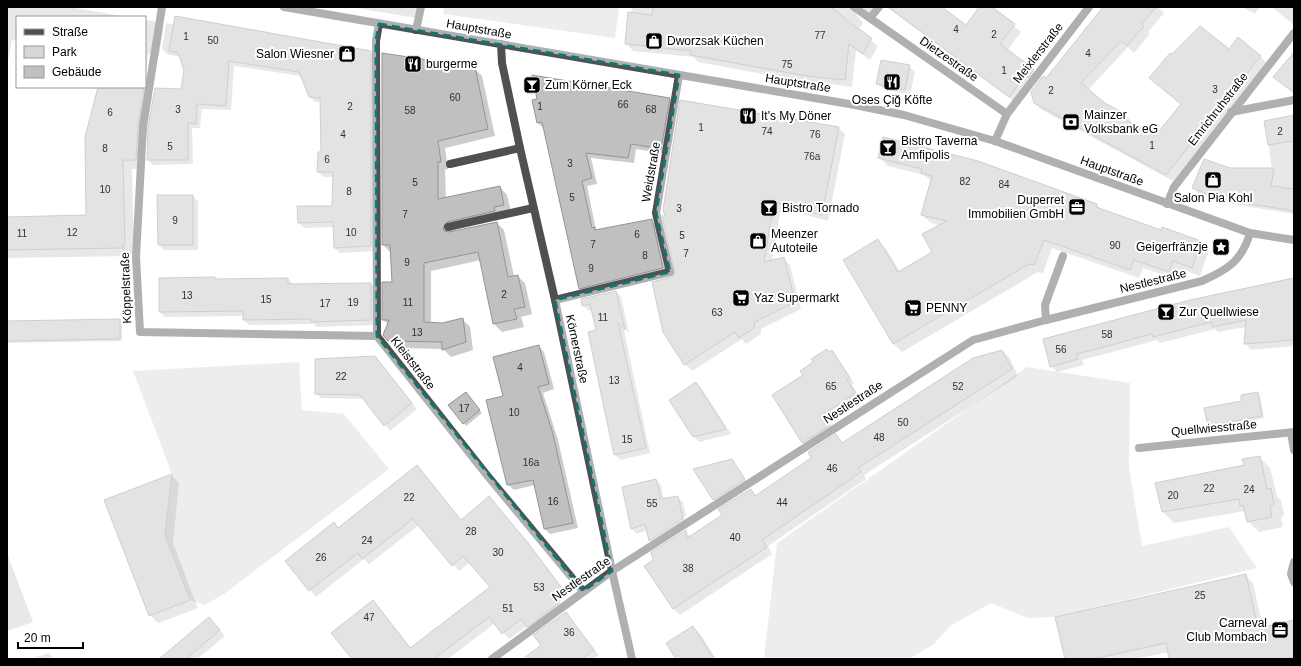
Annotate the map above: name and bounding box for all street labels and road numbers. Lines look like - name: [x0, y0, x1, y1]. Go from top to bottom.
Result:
- street label: Hauptstraße: [445, 16, 513, 42]
- street label: Meixlerstraße: [1010, 20, 1066, 86]
- street label: Dietzestraße: [917, 34, 981, 84]
- street label: Emrichruhstraße: [1185, 69, 1251, 148]
- street label: Hauptstraße: [764, 71, 832, 95]
- street label: Weidstraße: [639, 140, 663, 203]
- street label: Hauptstraße: [1079, 153, 1146, 189]
- street label: Köppelstraße: [118, 252, 134, 324]
- street label: Nestlestraße: [1118, 266, 1188, 296]
- street label: Körnerstraße: [563, 313, 591, 385]
- street label: Kleiststraße: [388, 334, 438, 393]
- street label: Nestlestraße: [821, 377, 886, 426]
- street label: Quellwiesstraße: [1171, 417, 1258, 439]
- street label: Nestlestraße: [549, 554, 613, 604]

